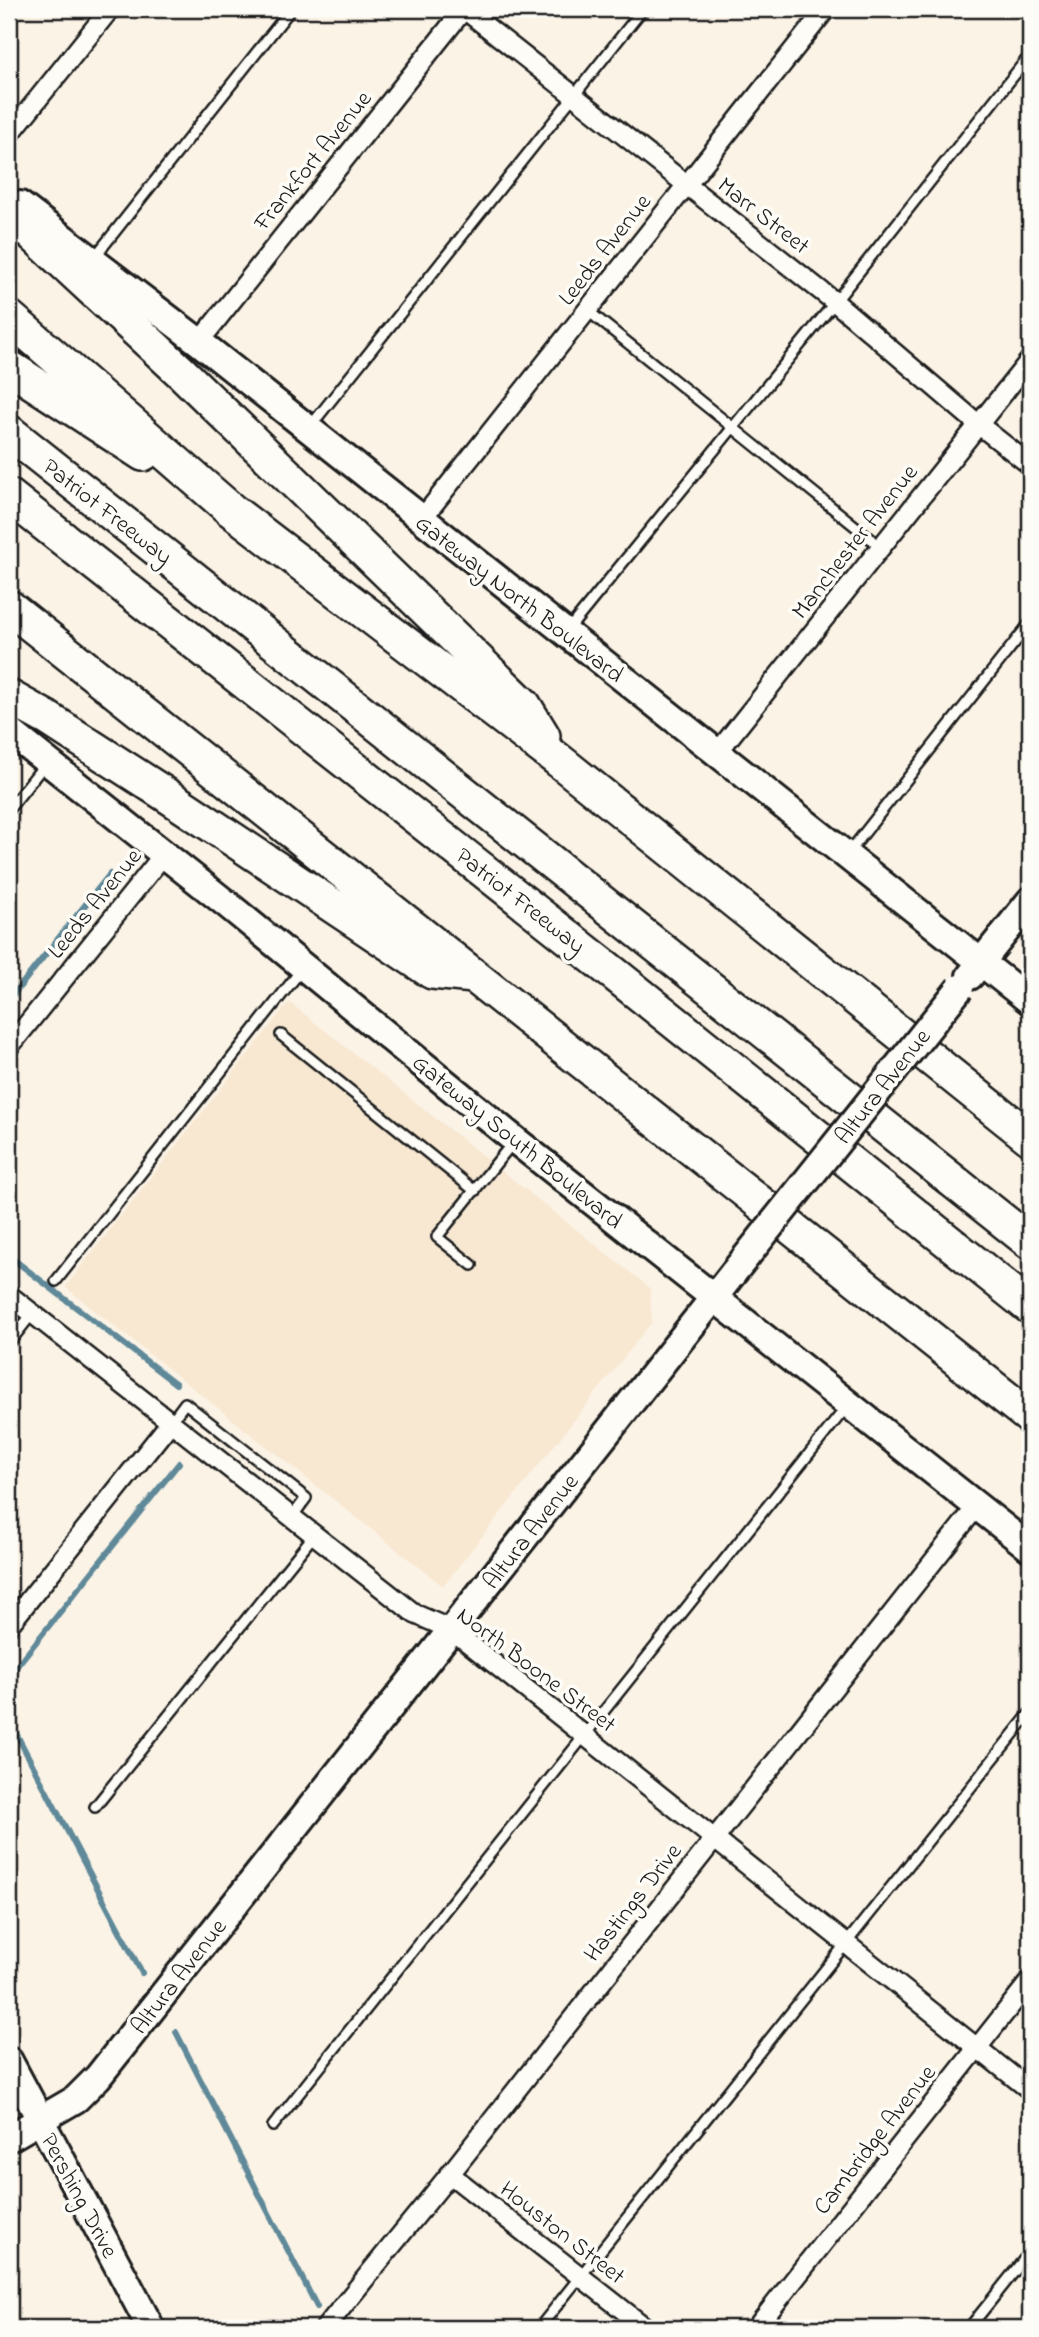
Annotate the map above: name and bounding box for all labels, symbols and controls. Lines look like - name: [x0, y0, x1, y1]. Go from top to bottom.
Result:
- street label: Frankfort Avenue: [246, 84, 382, 240]
- street label: Marr Street: [709, 170, 816, 264]
- street label: Leeds Avenue: [551, 187, 661, 314]
- street label: Patriot Freeway: [33, 451, 179, 576]
- street label: Manchester Avenue: [784, 457, 928, 628]
- street label: Gateway North Boulevard: [406, 507, 631, 694]
- street label: Patriot Freeway: [446, 840, 592, 965]
- street label: Leeds Avenue: [40, 841, 152, 968]
- street label: Altura Avenue: [827, 1022, 941, 1153]
- street label: Gateway South Boulevard: [403, 1047, 630, 1240]
- street label: Altura Avenue: [475, 1467, 589, 1598]
- street label: North Boone Street: [448, 1599, 623, 1743]
- street label: Hastings Drive: [576, 1836, 692, 1970]
- street label: Altura Avenue: [123, 1912, 237, 2043]
- street label: Cambridge Avenue: [806, 2058, 946, 2223]
- street label: Pershing Drive: [30, 2127, 126, 2265]
- street label: Houston Street: [491, 2174, 632, 2294]

